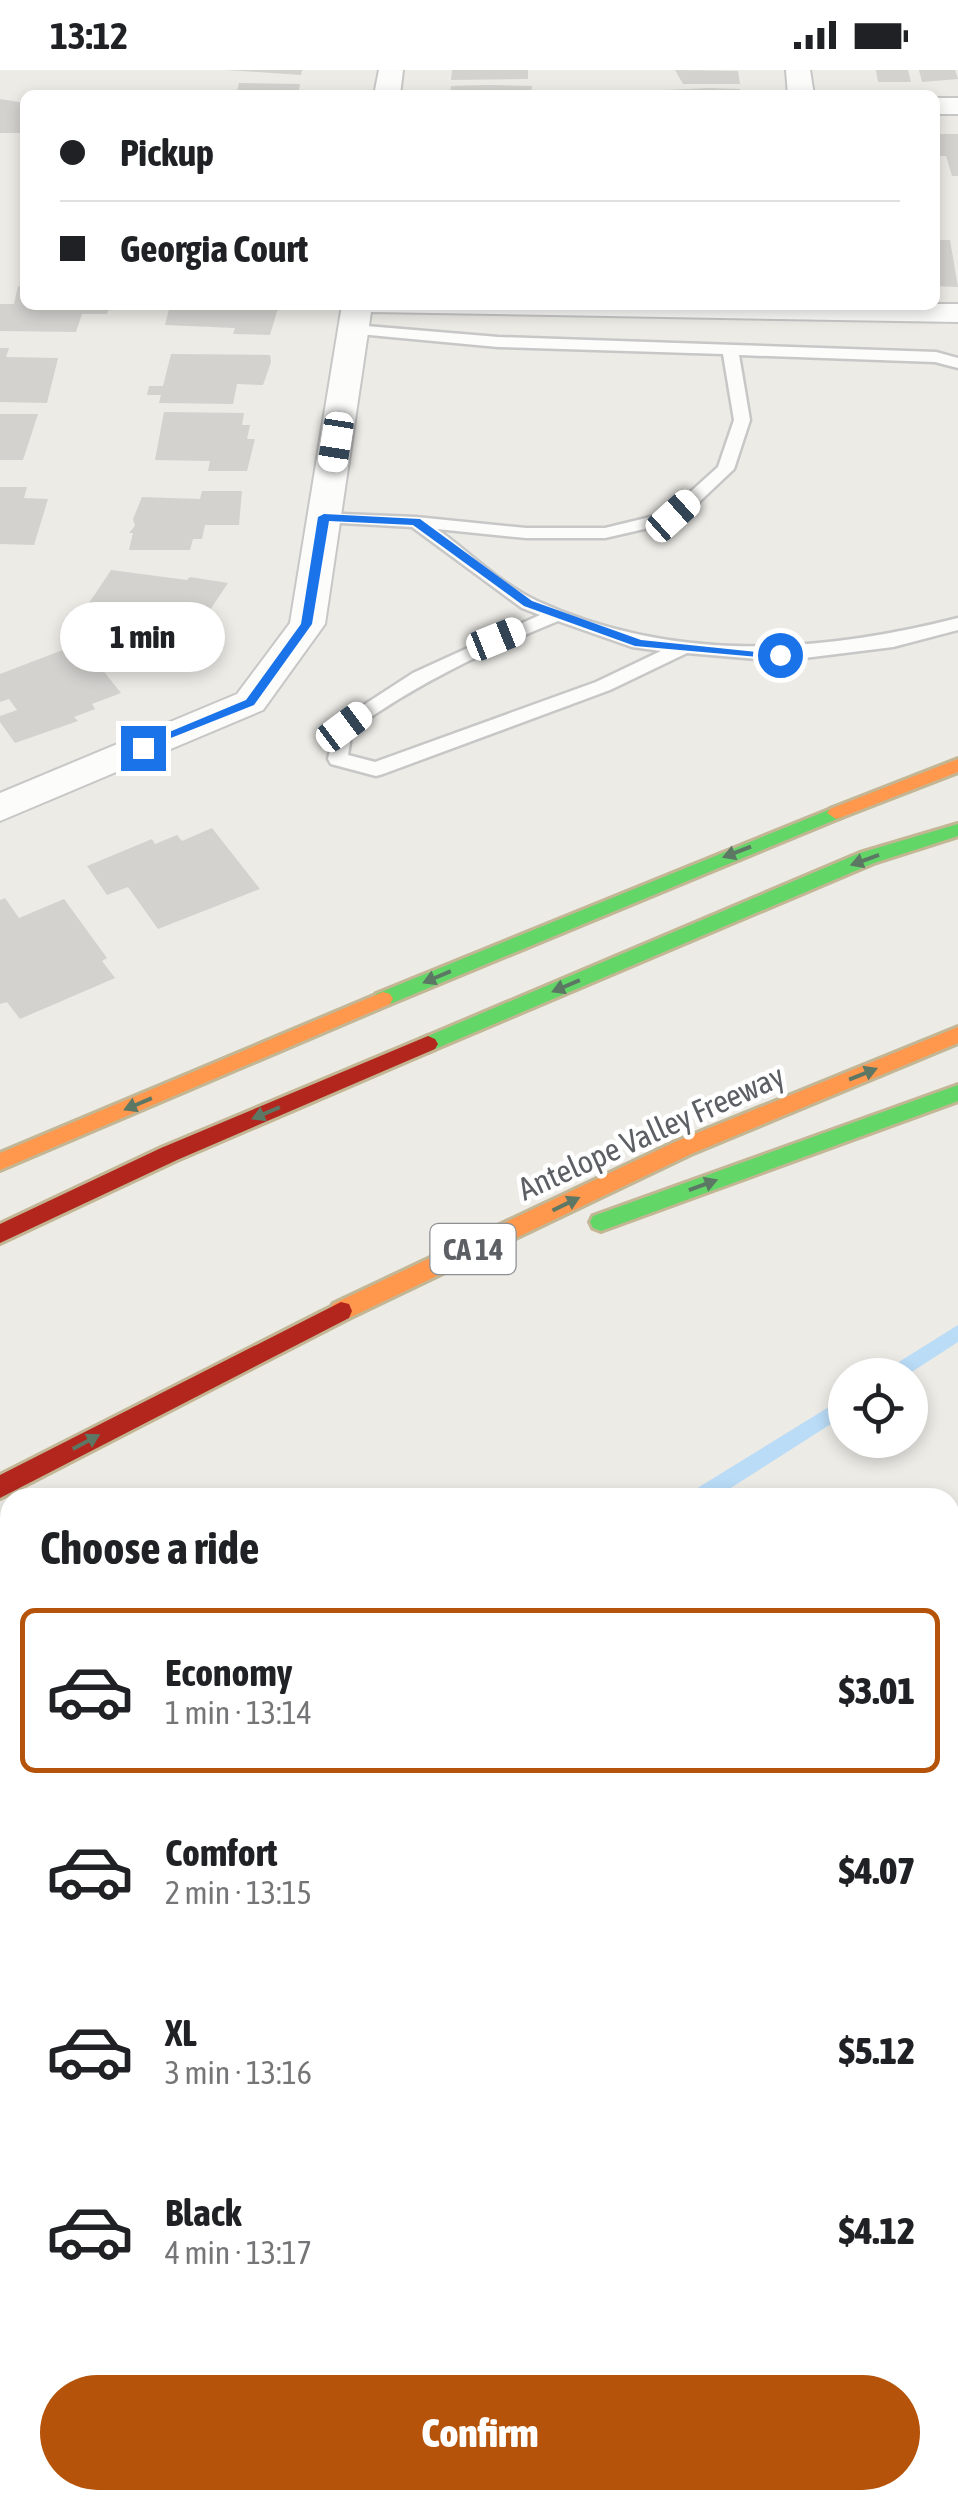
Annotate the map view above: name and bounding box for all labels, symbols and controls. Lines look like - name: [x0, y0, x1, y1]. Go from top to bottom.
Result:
- text: 13:12: [50, 14, 128, 57]
- text: Pickup: [120, 131, 214, 174]
- text: Georgia Court: [120, 227, 308, 270]
- car: [316, 410, 356, 474]
- car: [641, 485, 705, 547]
- callout: 1 min: [61, 603, 226, 673]
- car: [463, 614, 529, 664]
- text: 1 min: [110, 618, 175, 655]
- route start: [758, 633, 803, 678]
- car: [311, 697, 377, 757]
- route end: [121, 726, 166, 771]
- one-way arrow: [722, 844, 752, 860]
- one-way arrow: [850, 853, 880, 868]
- one-way arrow: [422, 969, 452, 985]
- one-way arrow: [551, 978, 581, 994]
- street label: Antelope Valley Freeway: [512, 1057, 790, 1207]
- one-way arrow: [848, 1066, 878, 1082]
- one-way arrow: [123, 1096, 153, 1112]
- one-way arrow: [251, 1105, 281, 1121]
- one-way arrow: [689, 1176, 719, 1192]
- one-way arrow: [551, 1196, 580, 1213]
- road number: CA 14: [430, 1224, 516, 1274]
- map controls: [828, 1358, 928, 1458]
- button: locate: [828, 1358, 928, 1458]
- one-way arrow: [72, 1434, 101, 1451]
- text: Choose a ride: [40, 1522, 259, 1574]
- icon: car: [45, 1646, 135, 1736]
- text: Economy: [165, 1651, 292, 1694]
- text: $3.01: [839, 1669, 915, 1712]
- text: 1 min · 13:14: [165, 1694, 312, 1731]
- icon: car: [45, 1826, 135, 1916]
- text: Comfort: [165, 1831, 277, 1874]
- text: $4.07: [839, 1849, 915, 1892]
- text: 2 min · 13:15: [165, 1874, 312, 1911]
- icon: car: [45, 2006, 135, 2096]
- text: XL: [165, 2011, 197, 2054]
- text: $5.12: [839, 2029, 915, 2072]
- text: 3 min · 13:16: [165, 2054, 312, 2091]
- icon: car: [45, 2186, 135, 2276]
- text: Black: [165, 2191, 242, 2234]
- text: $4.12: [839, 2209, 915, 2252]
- text: 4 min · 13:17: [165, 2234, 312, 2271]
- button: Confirm: [40, 2375, 920, 2490]

